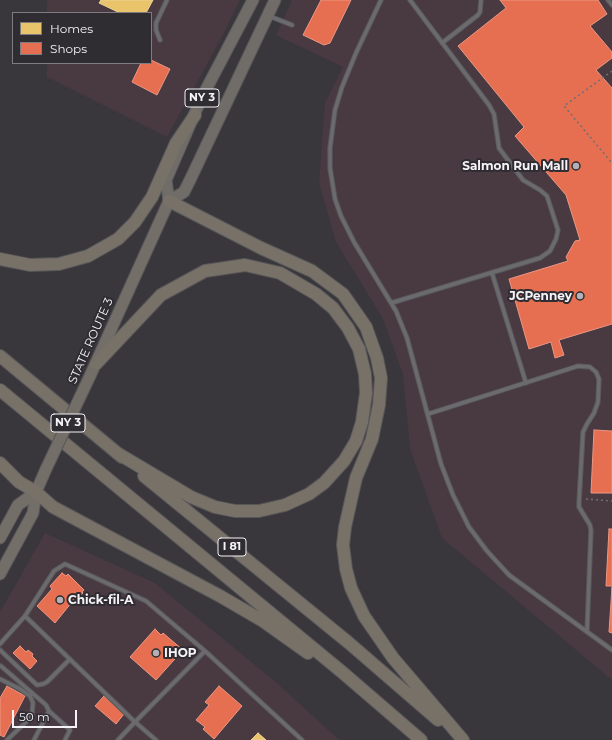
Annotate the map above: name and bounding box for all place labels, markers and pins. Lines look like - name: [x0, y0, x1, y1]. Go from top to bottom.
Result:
- place label: Salmon Run Mall: [462, 159, 568, 173]
- marker: Salmon Run Mall: [571, 161, 581, 171]
- place label: JCPenney: [509, 289, 572, 303]
- marker: JCPenney: [575, 291, 585, 301]
- place label: Chick-fil-A: [68, 593, 133, 607]
- marker: Chick-fil-A: [55, 595, 65, 605]
- place label: IHOP: [164, 646, 197, 660]
- marker: IHOP: [151, 648, 161, 658]

